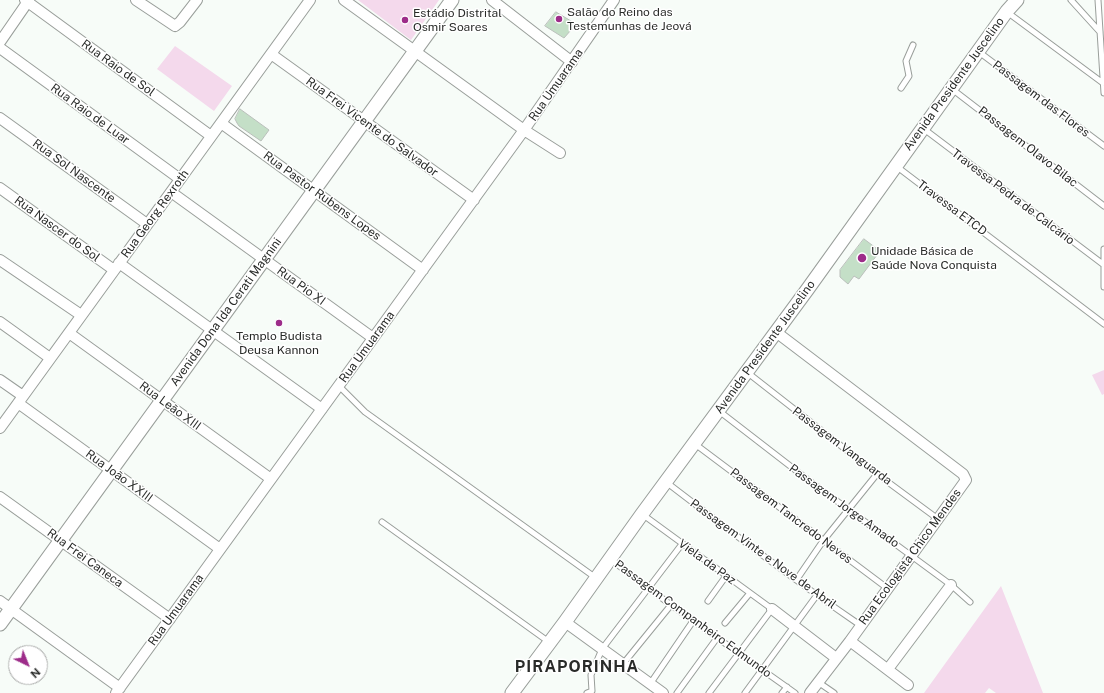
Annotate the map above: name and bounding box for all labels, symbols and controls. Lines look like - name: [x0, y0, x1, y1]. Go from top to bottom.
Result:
- place label: Salão do Reino das Testemunhas de Jeová: [567, 5, 692, 33]
- place label: Estádio Distrital Osmir Soares: [413, 6, 502, 34]
- marker: Salão do Reino das Testemunhas de Jeová: [554, 14, 564, 24]
- marker: Estádio Distrital Osmir Soares: [400, 15, 410, 25]
- street label: Avenida Presidente Juscelino: [901, 15, 1007, 153]
- street label: Rua Raio de Sol: [79, 37, 157, 99]
- street label: Rua Umuarama: [526, 46, 586, 124]
- street label: Passagem das Flores: [990, 58, 1092, 140]
- street label: Rua Frei Vicente do Salvador: [303, 74, 441, 180]
- street label: Rua Raio de Luar: [48, 81, 132, 147]
- street label: Passagem Olavo Bilac: [975, 104, 1081, 190]
- street label: Rua Sol Nascente: [30, 136, 118, 206]
- street label: Travessa Pedra de Calcário: [949, 146, 1077, 248]
- street label: Rua Pastor Rubens Lopes: [260, 149, 384, 243]
- street label: Rua Georg Rexroth: [118, 167, 192, 261]
- street label: Travessa ETCD: [914, 177, 990, 239]
- street label: Rua Nascer do Sol: [11, 193, 103, 265]
- street label: Avenida Dona Ida Cerati Magnini: [167, 235, 285, 389]
- place label: Unidade Básica de Saúde Nova Conquista: [871, 244, 997, 272]
- marker: Unidade Básica de Saúde Nova Conquista: [856, 252, 868, 264]
- street label: Rua Pio XI: [274, 264, 328, 308]
- street label: Avenida Presidente Juscelino: [712, 278, 818, 416]
- street label: Rua Umuarama: [336, 308, 398, 386]
- marker: Templo Budista Deusa Kannon: [274, 318, 284, 328]
- place label: Templo Budista Deusa Kannon: [236, 329, 322, 357]
- street label: Rua Leão XIII: [136, 379, 204, 433]
- street label: Passagem Vanguarda: [789, 404, 895, 488]
- street label: Rua João XXIII: [83, 447, 155, 505]
- street label: Passagem Jorge Amado: [786, 461, 902, 551]
- street label: Passagem Tancredo Neves: [727, 465, 855, 567]
- street label: Rua Ecologista Chico Mendes: [856, 486, 964, 628]
- street label: Passagem Vinte e Nove de Abril: [687, 496, 839, 612]
- street label: Rua Frei Caneca: [44, 526, 126, 590]
- street label: Viela da Paz: [675, 536, 739, 588]
- street label: Passagem Companheiro Edmundo: [612, 557, 774, 681]
- street label: Rua Umuarama: [145, 571, 207, 649]
- north arrow: [8, 645, 48, 685]
- district label: PIRAPORINHA: [515, 657, 639, 677]
- text: N: [28, 666, 43, 680]

